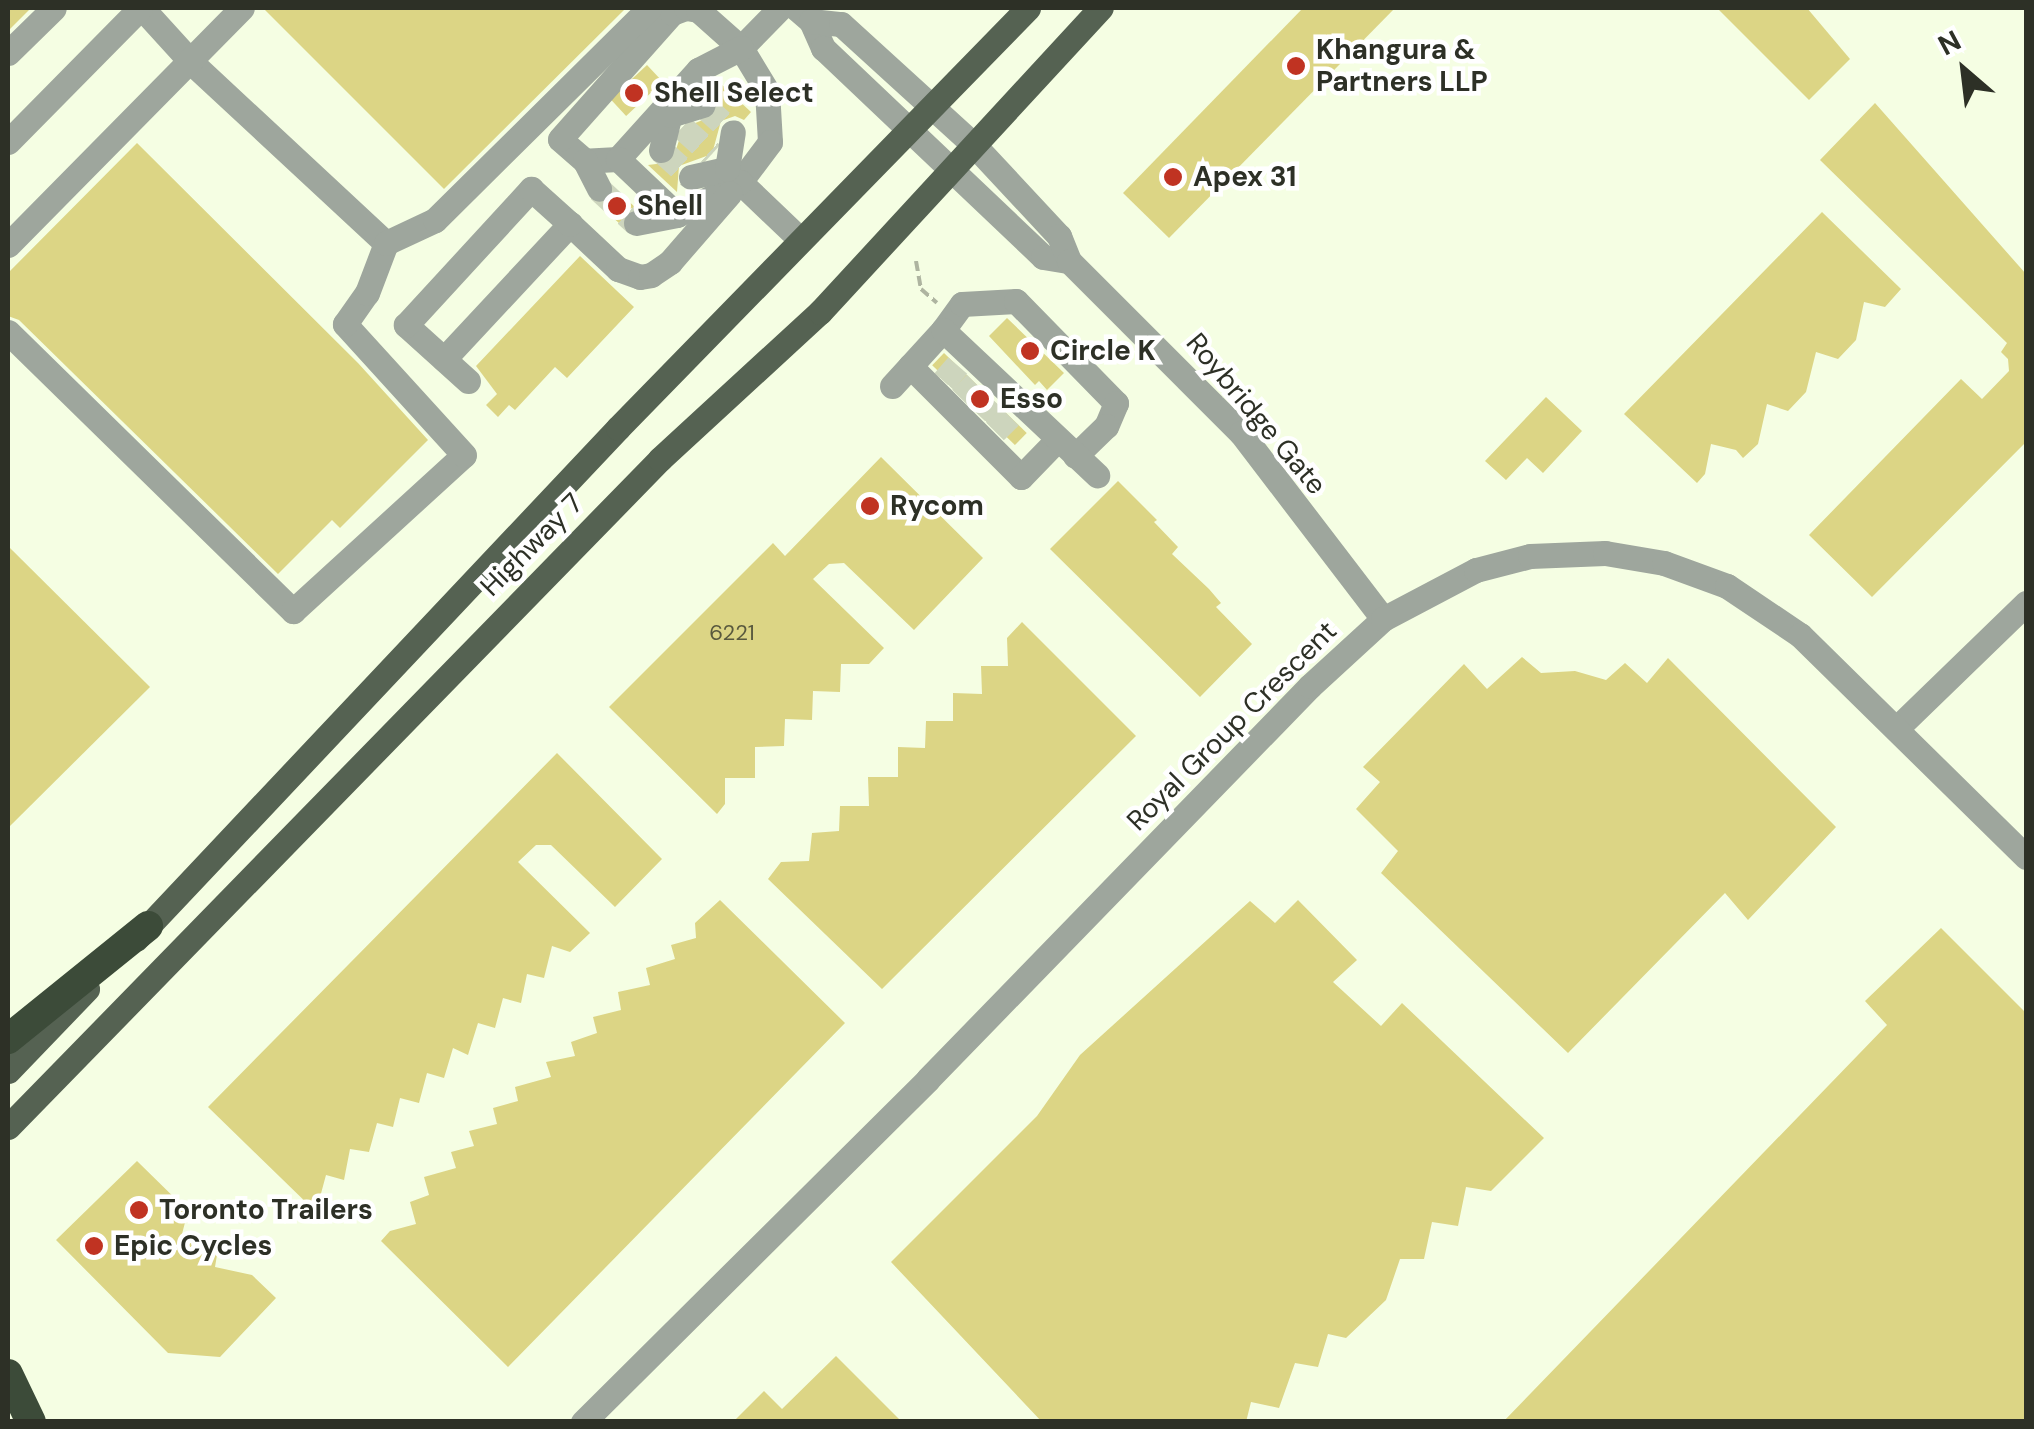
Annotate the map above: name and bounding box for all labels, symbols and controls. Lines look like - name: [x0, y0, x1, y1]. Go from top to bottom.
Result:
- north arrow: [1914, 20, 2014, 120]
- text: N: [1932, 22, 1967, 64]
- place label: Khangura & Partners LLP: [1316, 33, 1488, 99]
- marker: Khangura & Partners LLP: [1285, 55, 1307, 77]
- place label: Shell Select: [654, 76, 814, 110]
- marker: Shell Select: [623, 82, 645, 104]
- place label: Apex 31: [1193, 160, 1297, 194]
- marker: Apex 31: [1162, 166, 1184, 188]
- place label: Shell: [637, 189, 703, 223]
- marker: Shell: [606, 195, 628, 217]
- street label: Roybridge Gate: [1179, 327, 1333, 501]
- place label: Circle K: [1050, 334, 1156, 368]
- marker: Circle K: [1019, 340, 1041, 362]
- place label: Esso: [1000, 382, 1063, 416]
- marker: Esso: [969, 388, 991, 410]
- street label: Highway 7: [474, 487, 590, 603]
- place label: Rycom: [890, 489, 984, 523]
- marker: Rycom: [859, 495, 881, 517]
- street label: Royal Group Crescent: [1120, 614, 1344, 838]
- house number: 6221: [709, 620, 755, 646]
- place label: Toronto Trailers: [159, 1193, 373, 1227]
- marker: Toronto Trailers: [128, 1199, 150, 1221]
- place label: Epic Cycles: [114, 1229, 273, 1263]
- marker: Epic Cycles: [83, 1235, 105, 1257]

